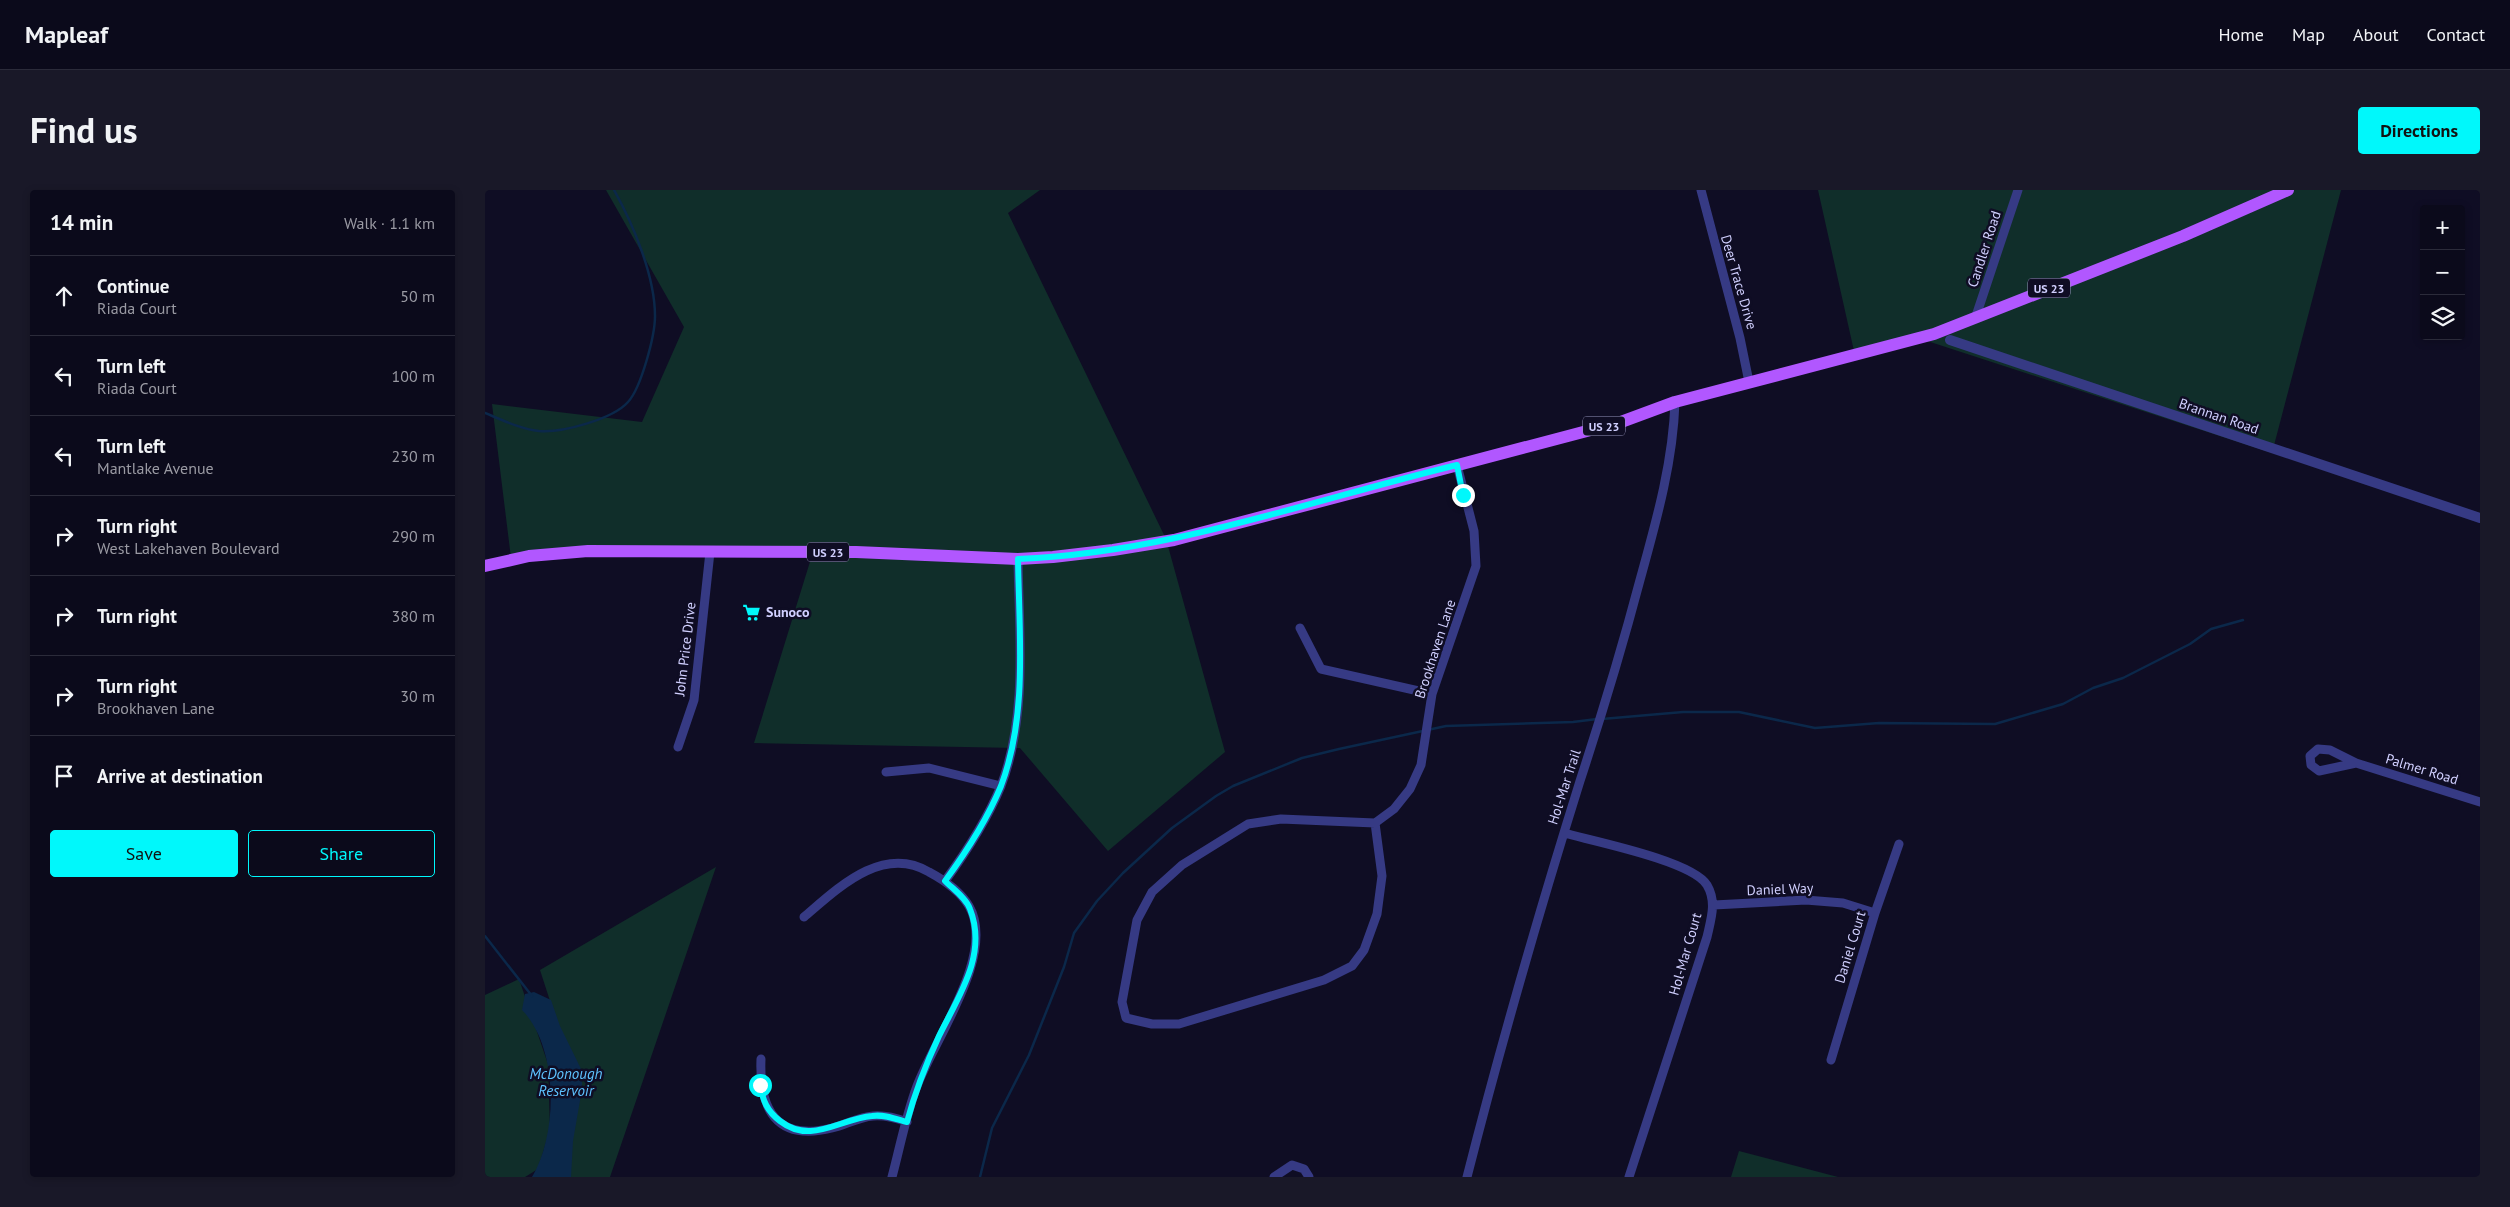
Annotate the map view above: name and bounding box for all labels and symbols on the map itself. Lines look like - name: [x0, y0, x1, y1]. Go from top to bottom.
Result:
- street label: Candler Road: [1963, 209, 2005, 289]
- street label: Deer Trace Drive: [1717, 233, 1761, 331]
- road number: US 23: [2028, 279, 2070, 298]
- street label: Brannan Road: [2177, 394, 2261, 438]
- road number: US 23: [1583, 417, 1625, 436]
- route end: [1452, 484, 1475, 507]
- road number: US 23: [807, 542, 849, 562]
- street label: Brookhaven Lane: [1411, 597, 1459, 701]
- street label: John Price Drive: [670, 601, 700, 698]
- supermarket icon: Sunoco: [742, 602, 762, 622]
- place label: Sunoco: [766, 603, 810, 621]
- street label: Hol-Mar Trail: [1543, 747, 1585, 827]
- street label: Palmer Road: [2384, 749, 2460, 789]
- street label: Daniel Way: [1746, 879, 1814, 899]
- street label: Daniel Court: [1830, 908, 1870, 985]
- street label: Hol-Mar Court: [1665, 910, 1705, 997]
- water label: McDonough Reservoir: [530, 1064, 603, 1100]
- route start: [749, 1074, 772, 1097]

